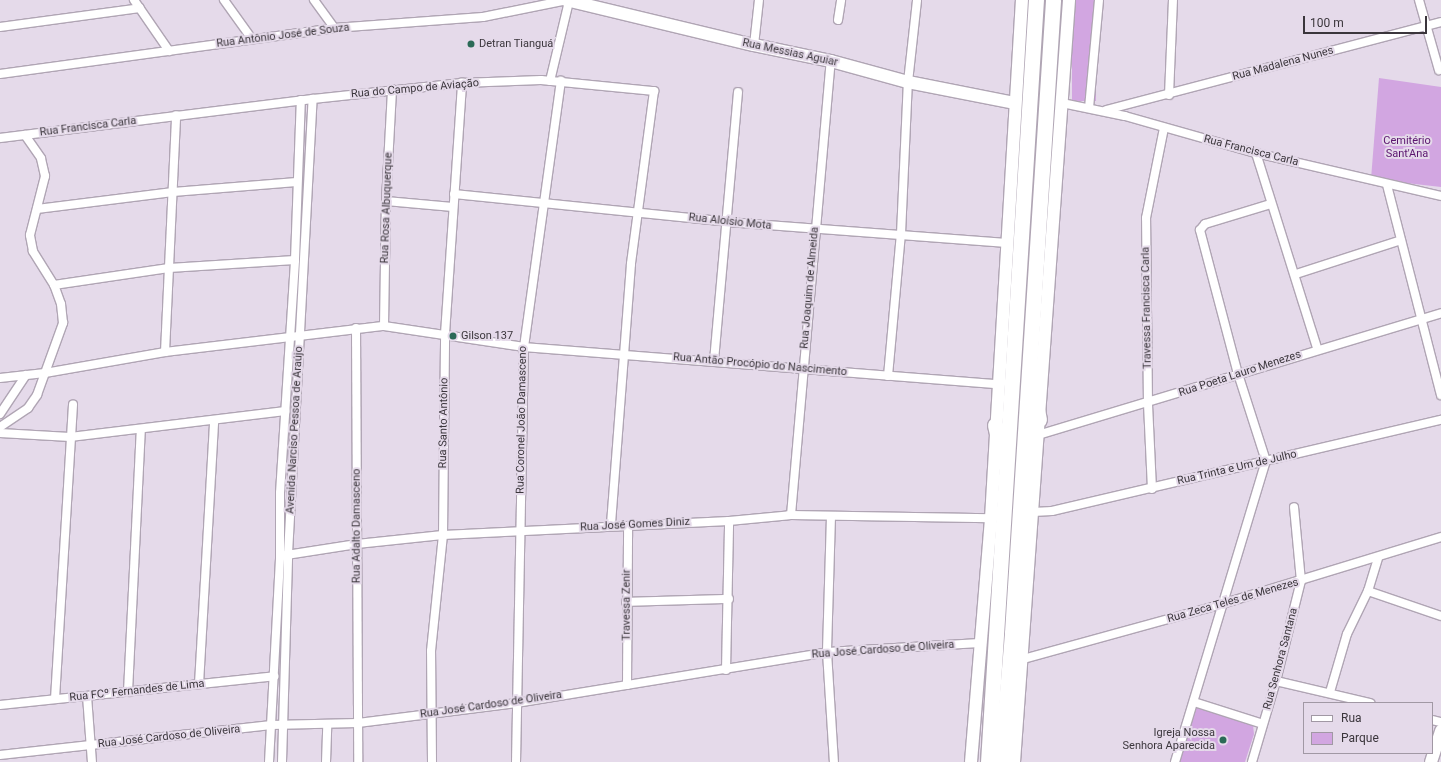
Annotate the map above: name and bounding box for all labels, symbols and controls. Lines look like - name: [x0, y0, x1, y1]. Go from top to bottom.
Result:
- scale bar: [1305, 8, 1429, 34]
- text: 100 m: [1310, 16, 1344, 30]
- street label: Rua Antônio José de Souza: [216, 21, 350, 51]
- street label: Rua Messias Aguiar: [741, 36, 839, 70]
- place label: Detran Tianguá: [479, 37, 553, 51]
- marker: Detran Tianguá: [466, 39, 476, 49]
- street label: Rua Madalena Nunes: [1231, 44, 1335, 84]
- street label: Rua do Campo de Aviação: [350, 77, 480, 101]
- street label: Rua Francisca Carla: [39, 115, 137, 139]
- street label: Rua Francisca Carla: [1202, 133, 1300, 169]
- park label: Cemitério Sant'Ana: [1383, 135, 1431, 161]
- street label: Rua Rosa Albuquerque: [378, 152, 396, 264]
- street label: Rua Aloísio Mota: [688, 211, 772, 233]
- street label: Rua Joaquim de Almeida: [798, 227, 822, 349]
- street label: Travessa Francisca Carla: [1139, 247, 1155, 369]
- place label: Gilson 137: [461, 329, 513, 343]
- marker: Gilson 137: [448, 331, 458, 341]
- street label: Avenida Narciso Pessoa de Araújo: [284, 346, 306, 514]
- street label: Rua Coronel João Damasceno: [514, 346, 530, 494]
- street label: Rua Poeta Lauro Menezes: [1177, 348, 1303, 400]
- street label: Rua Antão Procópio do Nascimento: [672, 351, 848, 379]
- street label: Rua Santo Antônio: [437, 378, 451, 468]
- street label: Rua Trinta e Um de Julho: [1176, 448, 1298, 488]
- street label: Rua Adalto Damasceno: [350, 469, 364, 583]
- street label: Rua José Gomes Diniz: [580, 516, 690, 534]
- street label: Travessa Zenir: [620, 569, 634, 641]
- street label: Rua Zeca Teles de Menezes: [1166, 576, 1300, 626]
- street label: Rua Senhora Santana: [1261, 607, 1301, 711]
- street label: Rua José Cardoso de Oliveira: [811, 638, 955, 662]
- street label: Rua FCº Fernandes de Lima: [69, 677, 205, 705]
- street label: Rua José Cardoso de Oliveira: [419, 689, 563, 721]
- legend: [1303, 702, 1433, 754]
- text: Rua: [1341, 711, 1362, 725]
- street label: Rua José Cardoso de Oliveira: [97, 723, 241, 751]
- place label: Igreja Nossa Senhora Aparecida: [1123, 727, 1215, 753]
- text: Parque: [1341, 731, 1379, 745]
- marker: Igreja Nossa Senhora Aparecida: [1218, 735, 1228, 745]

